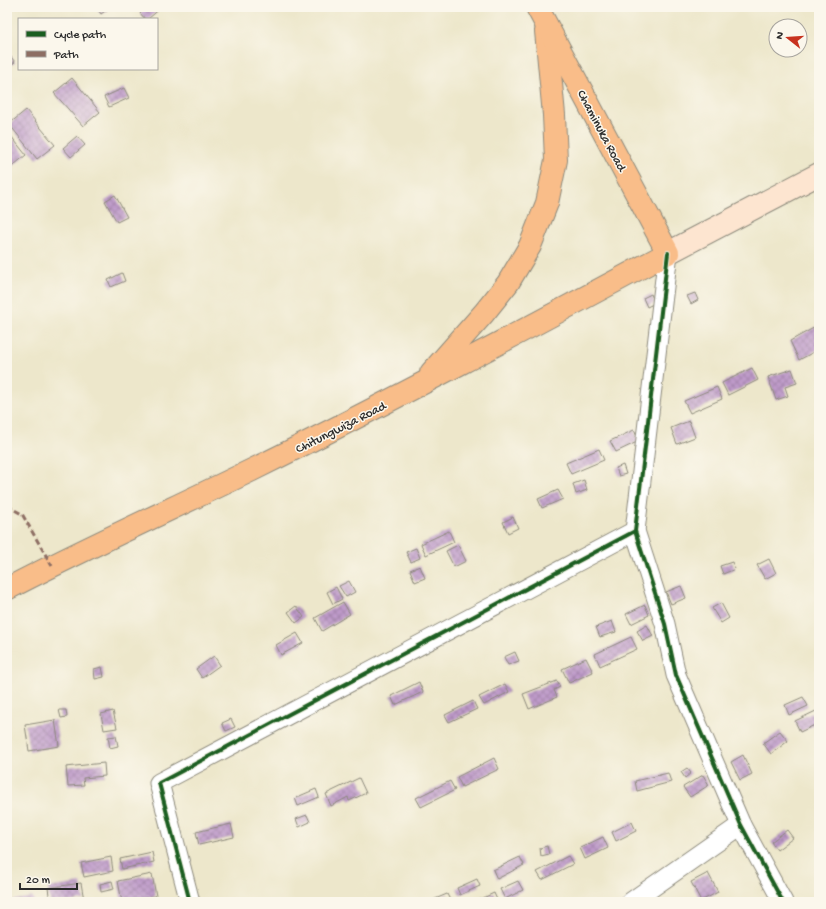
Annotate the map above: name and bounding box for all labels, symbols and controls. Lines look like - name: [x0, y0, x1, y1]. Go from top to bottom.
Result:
- legend: [18, 18, 158, 70]
- north arrow: [768, 18, 808, 58]
- text: Cycle path: [54, 29, 107, 43]
- text: N: [774, 30, 787, 41]
- text: Path: [53, 49, 79, 63]
- street label: Chaminuka Road: [573, 88, 629, 176]
- street label: Chitungwiza Road: [294, 398, 390, 457]
- scale bar: [20, 865, 77, 891]
- text: 20 m: [26, 874, 51, 888]

